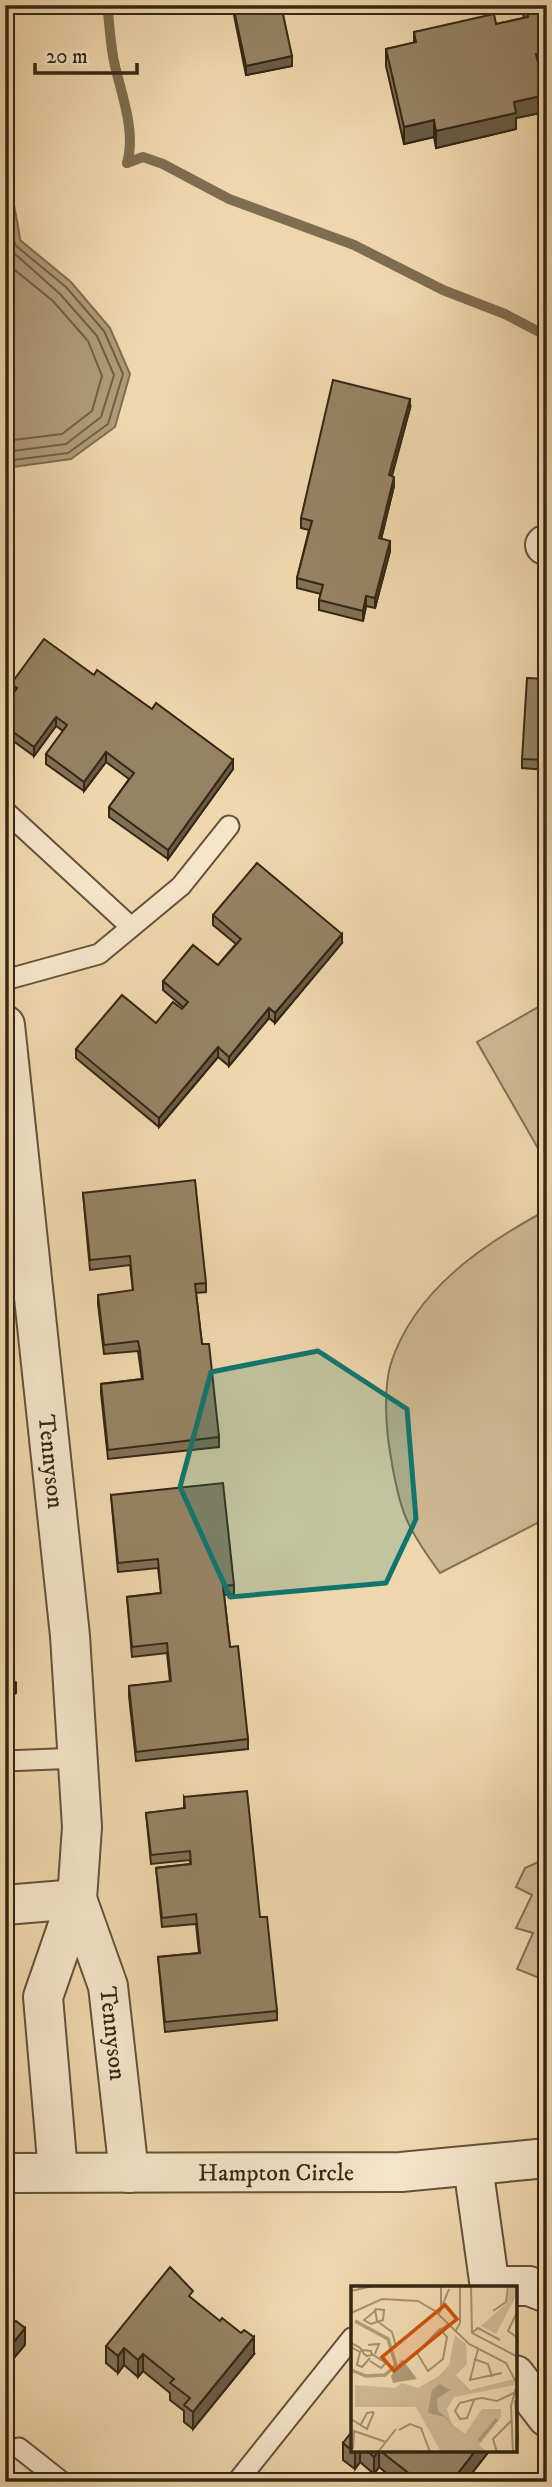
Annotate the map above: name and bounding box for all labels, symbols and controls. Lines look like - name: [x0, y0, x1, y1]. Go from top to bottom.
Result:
- scale bar: [35, 32, 136, 76]
- text: 20 m: [46, 44, 88, 70]
- street label: Tennyson: [31, 1413, 70, 1511]
- street label: Tennyson: [92, 1985, 133, 2082]
- street label: Hampton Circle: [198, 2158, 354, 2189]
- inset map: [351, 2286, 517, 2452]

